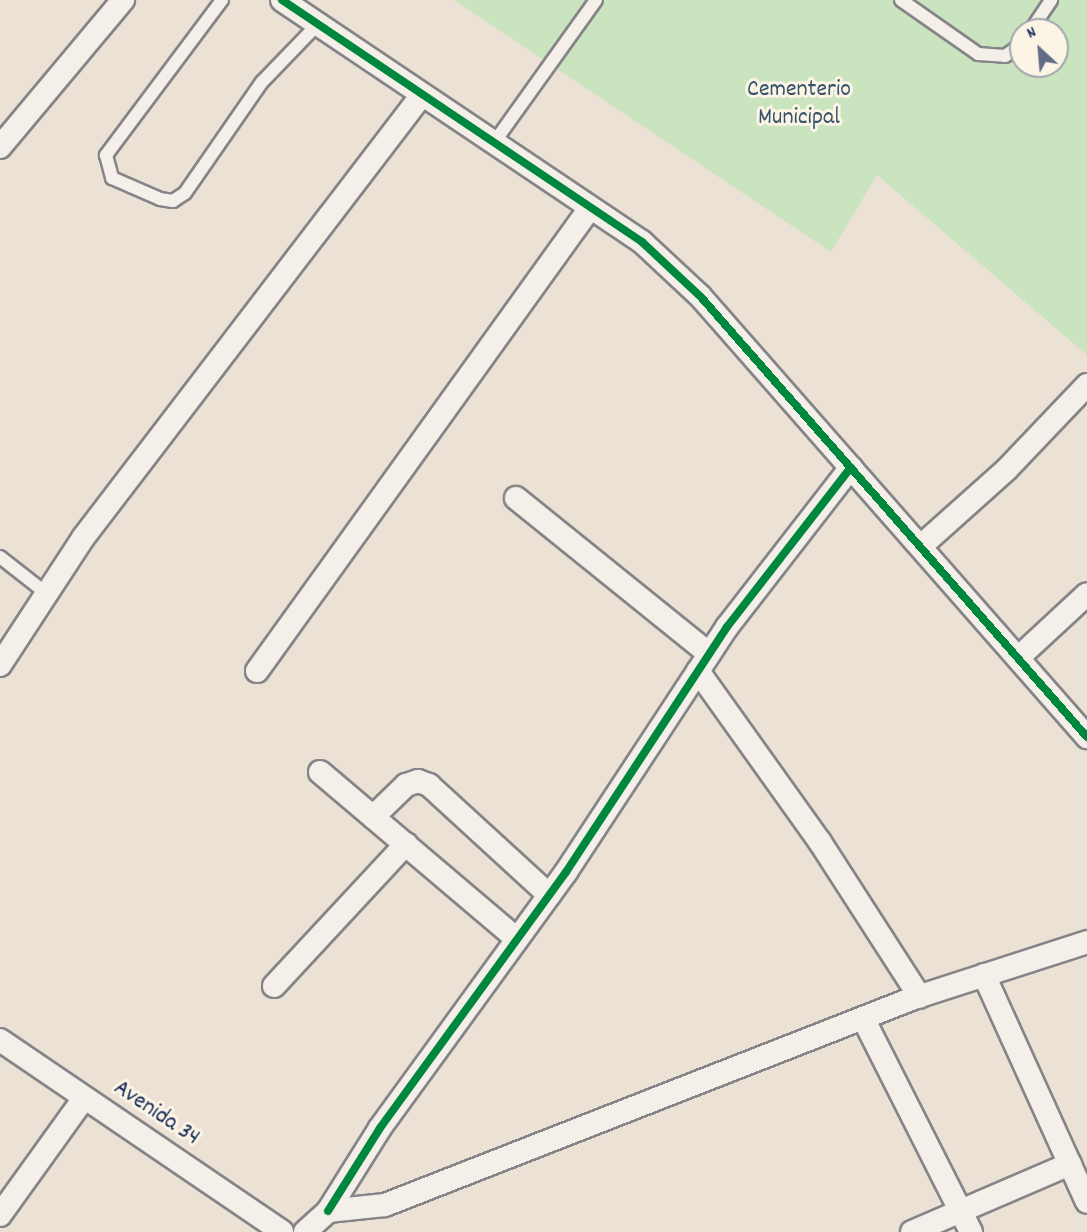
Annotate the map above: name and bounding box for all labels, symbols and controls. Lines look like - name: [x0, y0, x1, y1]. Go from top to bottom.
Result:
- north arrow: [1009, 18, 1069, 78]
- text: N: [1023, 21, 1040, 45]
- park label: Cementerio Municipal: [747, 77, 851, 133]
- street label: Avenida 34: [107, 1075, 205, 1153]

